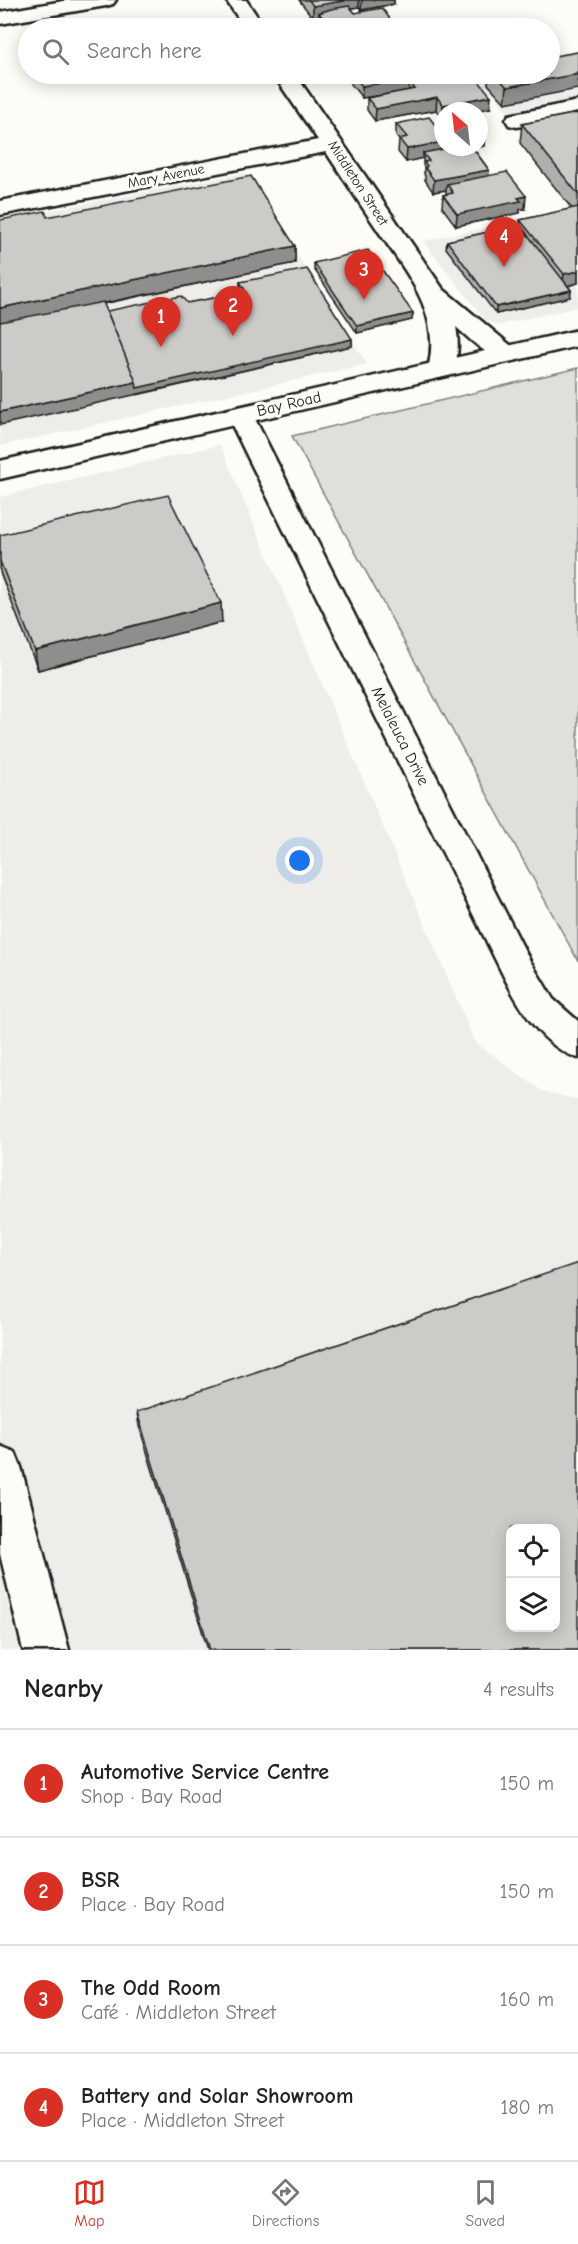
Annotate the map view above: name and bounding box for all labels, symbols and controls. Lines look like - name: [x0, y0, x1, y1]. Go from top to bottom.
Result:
- search box: [18, 18, 560, 84]
- icon: search: [39, 35, 72, 68]
- text: Search here: [87, 38, 202, 64]
- north arrow: [434, 102, 488, 156]
- street label: Middleton Street: [324, 137, 392, 230]
- street label: Mary Avenue: [126, 160, 206, 192]
- pin: 4: [484, 218, 524, 267]
- pin: 3: [344, 250, 384, 300]
- pin: 2: [214, 286, 252, 336]
- pin: 1: [142, 298, 180, 347]
- street label: Bay Road: [255, 388, 323, 420]
- street label: Melaleuca Drive: [367, 684, 433, 788]
- your location: [285, 846, 314, 875]
- map controls: [506, 1524, 560, 1632]
- button: locate: [506, 1524, 560, 1578]
- button: layers: [506, 1578, 560, 1632]
- text: Nearby: [24, 1674, 103, 1704]
- text: 4 results: [483, 1678, 554, 1701]
- text: Automotive Service Centre: [81, 1759, 329, 1785]
- text: 1: [40, 1772, 47, 1795]
- text: 150 m: [500, 1772, 554, 1795]
- text: Shop · Bay Road: [81, 1785, 222, 1808]
- text: BSR: [81, 1867, 119, 1893]
- text: 2: [39, 1880, 48, 1903]
- text: 150 m: [500, 1880, 554, 1903]
- text: Place · Bay Road: [81, 1893, 225, 1916]
- text: The Odd Room: [81, 1975, 221, 2001]
- text: 3: [39, 1988, 48, 2011]
- text: 160 m: [500, 1988, 554, 2011]
- text: Café · Middleton Street: [81, 2001, 276, 2024]
- text: Battery and Solar Showroom: [81, 2083, 353, 2109]
- text: 4: [39, 2096, 48, 2119]
- text: 180 m: [500, 2096, 554, 2119]
- text: Place · Middleton Street: [81, 2109, 284, 2132]
- tab: Map: [73, 2176, 106, 2230]
- tab: Directions: [252, 2176, 319, 2230]
- tab: Saved: [465, 2176, 505, 2230]

